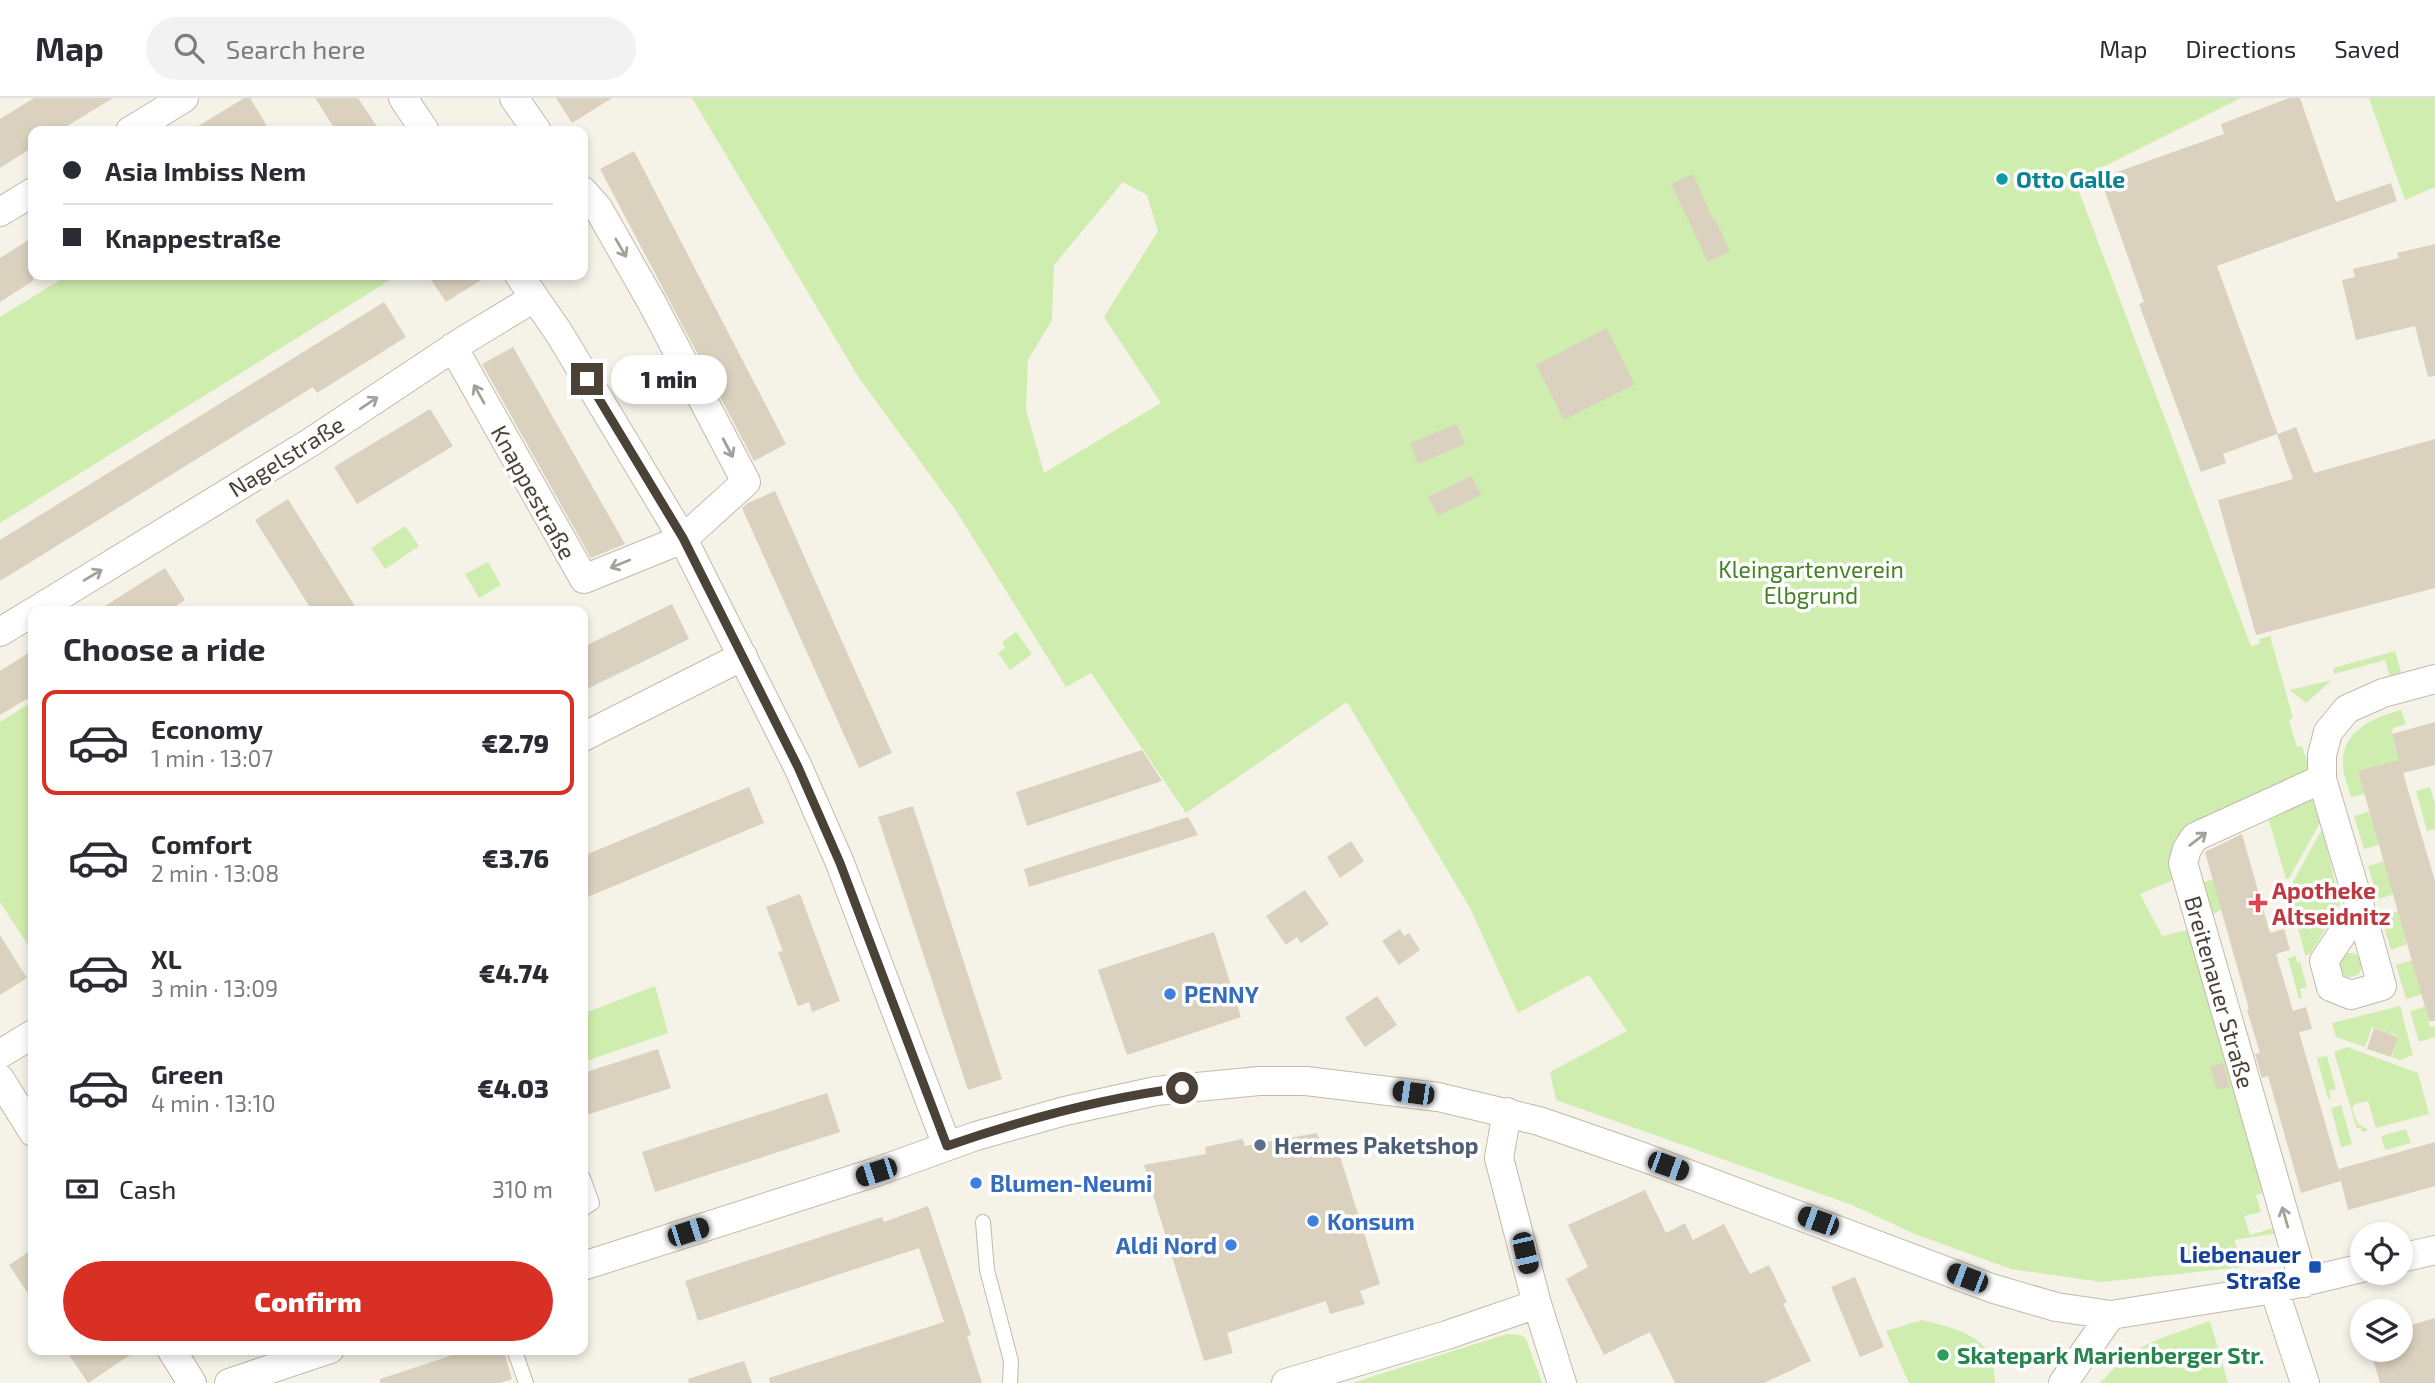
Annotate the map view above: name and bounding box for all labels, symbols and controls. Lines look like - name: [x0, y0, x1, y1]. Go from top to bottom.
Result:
- search box: [146, 17, 636, 80]
- text: Map: [35, 28, 104, 68]
- icon: search: [170, 29, 208, 67]
- text: Search here: [226, 33, 365, 64]
- text: Map: [2099, 34, 2147, 63]
- text: Directions: [2185, 34, 2296, 63]
- text: Saved: [2334, 34, 2400, 63]
- text: Asia Imbiss Nem: [105, 155, 306, 186]
- place label: Otto Galle: [2016, 165, 2125, 193]
- marker: Otto Galle: [1994, 171, 2010, 187]
- text: Knappestraße: [105, 222, 281, 253]
- one-way arrow: [614, 237, 628, 257]
- callout: 1 min: [612, 354, 727, 404]
- route end: [571, 363, 603, 395]
- text: 1 min: [641, 365, 697, 393]
- one-way arrow: [472, 384, 485, 405]
- one-way arrow: [359, 396, 379, 410]
- street label: Nagelstraße: [223, 409, 349, 503]
- street label: Knappestraße: [486, 420, 582, 564]
- one-way arrow: [722, 437, 736, 458]
- park label: Kleingartenverein Elbgrund: [1718, 555, 1904, 609]
- one-way arrow: [610, 559, 631, 572]
- one-way arrow: [83, 568, 102, 583]
- text: Choose a ride: [63, 629, 266, 667]
- icon: car: [67, 711, 130, 774]
- text: Economy: [151, 713, 263, 744]
- text: €2.79: [482, 727, 549, 758]
- text: 1 min · 13:07: [151, 744, 273, 772]
- icon: car: [67, 826, 130, 889]
- text: Comfort: [151, 828, 252, 859]
- one-way arrow: [2189, 832, 2208, 847]
- text: €3.76: [482, 842, 549, 873]
- text: 2 min · 13:08: [151, 859, 279, 887]
- place label: Apotheke Altseidnitz: [2272, 876, 2391, 930]
- street label: Breitenauer Straße: [2179, 893, 2261, 1091]
- marker: Apotheke Altseidnitz: [2250, 895, 2266, 911]
- icon: car: [67, 941, 130, 1004]
- text: XL: [151, 943, 182, 974]
- text: €4.74: [479, 957, 549, 988]
- text: 3 min · 13:09: [151, 974, 278, 1002]
- place label: PENNY: [1184, 980, 1260, 1008]
- marker: PENNY: [1162, 986, 1178, 1002]
- icon: car: [67, 1056, 130, 1119]
- text: Green: [151, 1058, 224, 1089]
- text: €4.03: [477, 1072, 549, 1103]
- route start: [1166, 1072, 1198, 1104]
- car: [1391, 1080, 1436, 1106]
- text: 4 min · 13:10: [151, 1089, 276, 1117]
- place label: Hermes Paketshop: [1274, 1131, 1479, 1159]
- marker: Hermes Paketshop: [1252, 1137, 1268, 1153]
- car: [1645, 1149, 1692, 1183]
- car: [853, 1156, 900, 1188]
- place label: Blumen-Neumi: [990, 1169, 1152, 1197]
- icon: cash: [63, 1170, 101, 1208]
- text: Cash: [119, 1173, 176, 1204]
- text: 310 m: [492, 1175, 553, 1203]
- marker: Blumen-Neumi: [968, 1175, 984, 1191]
- car: [1795, 1204, 1842, 1238]
- place label: Konsum: [1327, 1207, 1415, 1235]
- one-way arrow: [2278, 1207, 2291, 1229]
- marker: Konsum: [1305, 1213, 1321, 1229]
- car: [665, 1216, 712, 1248]
- map controls: [2350, 1222, 2413, 1362]
- button: locate: [2350, 1222, 2413, 1285]
- car: [1511, 1230, 1540, 1276]
- place label: Aldi Nord: [1116, 1231, 1217, 1259]
- marker: Aldi Nord: [1223, 1237, 1239, 1253]
- place label: Liebenauer Straße: [2179, 1240, 2301, 1294]
- marker: Liebenauer Straße: [2307, 1259, 2323, 1275]
- button: Confirm: [63, 1261, 553, 1341]
- car: [1944, 1261, 1991, 1295]
- button: layers: [2350, 1299, 2413, 1362]
- place label: Skatepark Marienberger Str.: [1957, 1341, 2264, 1369]
- marker: Skatepark Marienberger Str.: [1935, 1347, 1951, 1363]

